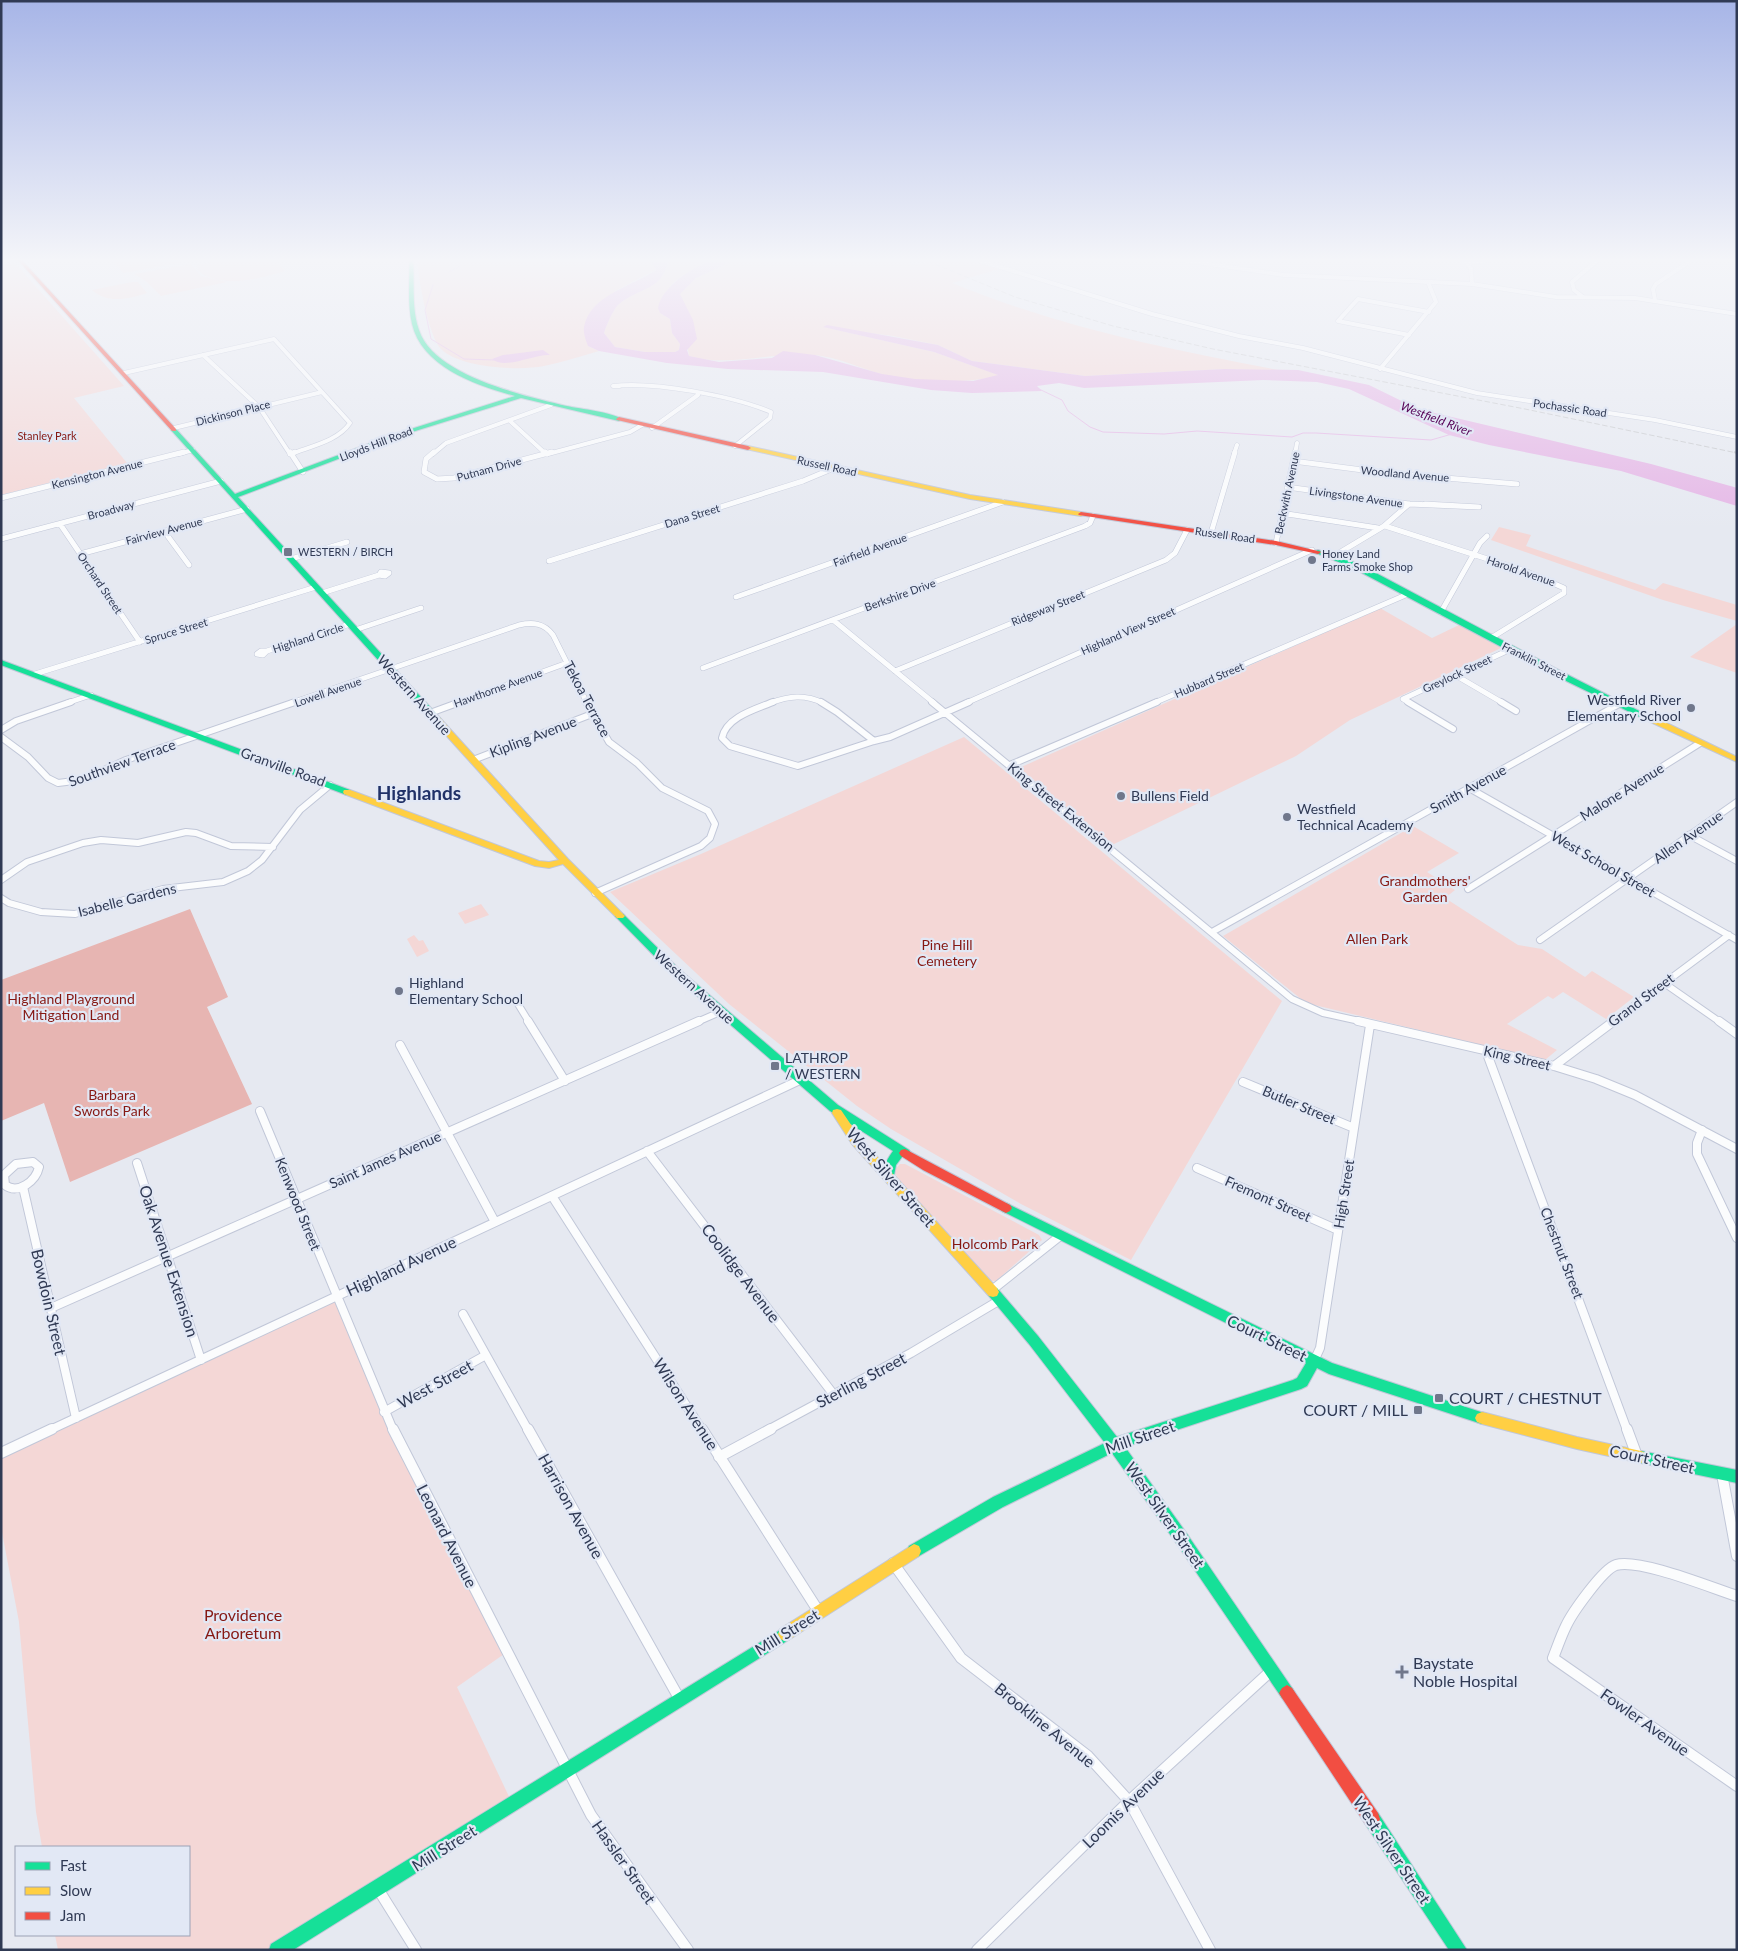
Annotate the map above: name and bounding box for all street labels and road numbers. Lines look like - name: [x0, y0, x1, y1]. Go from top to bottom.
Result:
- street label: Pochassic Road: [1533, 396, 1608, 419]
- street label: Dickinson Place: [194, 397, 272, 428]
- street label: Lloyds Hill Road: [338, 424, 414, 463]
- street label: Beckwith Avenue: [1271, 450, 1302, 535]
- street label: Russell Road: [796, 453, 858, 478]
- street label: Putnam Drive: [455, 454, 523, 483]
- street label: Kensington Avenue: [50, 456, 144, 491]
- street label: Woodland Avenue: [1360, 463, 1450, 484]
- street label: Livingstone Avenue: [1309, 484, 1404, 510]
- street label: Broadway: [86, 497, 136, 522]
- street label: Dana Street: [663, 501, 721, 530]
- street label: Fairview Avenue: [124, 514, 204, 547]
- street label: Russell Road: [1194, 524, 1256, 545]
- street label: Fairfield Avenue: [831, 530, 909, 569]
- street label: Orchard Street: [75, 550, 126, 616]
- street label: Harold Avenue: [1485, 553, 1557, 588]
- street label: Berkshire Drive: [863, 576, 937, 613]
- street label: Ridgeway Street: [1009, 587, 1087, 628]
- street label: Highland View Street: [1079, 604, 1177, 657]
- street label: Spruce Street: [143, 615, 209, 646]
- street label: Highland Circle: [271, 620, 345, 655]
- street label: Franklin Street: [1500, 639, 1568, 682]
- street label: Western Avenue: [374, 651, 455, 738]
- street label: Greylock Street: [1420, 652, 1493, 695]
- street label: Tekoa Terrace: [560, 658, 615, 740]
- street label: Hubbard Street: [1172, 659, 1245, 700]
- street label: Hawthorne Avenue: [452, 665, 544, 710]
- street label: Lowell Avenue: [293, 674, 363, 709]
- street label: Kipling Avenue: [487, 712, 579, 761]
- street label: Southview Terrace: [66, 735, 178, 790]
- street label: Granville Road: [238, 743, 328, 790]
- street label: King Street Extension: [1005, 758, 1118, 855]
- street label: Malone Avenue: [1577, 759, 1667, 824]
- street label: Smith Avenue: [1427, 761, 1509, 817]
- street label: Allen Avenue: [1650, 806, 1726, 867]
- street label: West School Street: [1548, 827, 1658, 900]
- street label: Isabelle Gardens: [76, 879, 178, 920]
- street label: Western Avenue: [651, 946, 738, 1027]
- street label: Grand Street: [1604, 969, 1677, 1030]
- street label: King Street: [1482, 1042, 1552, 1073]
- street label: Butler Street: [1260, 1082, 1338, 1128]
- street label: West Silver Street: [843, 1123, 940, 1230]
- street label: Saint James Avenue: [326, 1127, 443, 1192]
- street label: Kenwood Street: [272, 1155, 325, 1253]
- street label: High Street: [1330, 1158, 1357, 1230]
- street label: Fremont Street: [1223, 1172, 1314, 1225]
- street label: Oak Avenue Extension: [136, 1183, 203, 1339]
- street label: Chestnut Street: [1537, 1205, 1588, 1301]
- street label: Coolidge Avenue: [698, 1220, 785, 1326]
- street label: Highland Avenue: [343, 1232, 459, 1299]
- street label: Bowdoin Street: [28, 1247, 71, 1357]
- street label: Court Street: [1224, 1310, 1310, 1365]
- street label: Sterling Street: [812, 1348, 909, 1411]
- street label: Wilson Avenue: [650, 1354, 723, 1453]
- street label: West Street: [394, 1355, 476, 1412]
- street label: Mill Street: [1103, 1416, 1177, 1457]
- street label: Court Street: [1608, 1440, 1697, 1477]
- street label: Harrison Avenue: [535, 1450, 608, 1561]
- street label: West Silver Street: [1122, 1458, 1209, 1572]
- street label: Leonard Avenue: [413, 1481, 482, 1590]
- street label: Mill Street: [751, 1604, 823, 1659]
- street label: Brookline Avenue: [991, 1678, 1099, 1771]
- street label: Fowler Avenue: [1597, 1684, 1693, 1759]
- street label: Loomis Avenue: [1078, 1764, 1167, 1851]
- street label: West Silver Street: [1350, 1792, 1435, 1907]
- street label: Hassler Street: [589, 1816, 660, 1907]
- street label: Mill Street: [408, 1820, 480, 1875]

